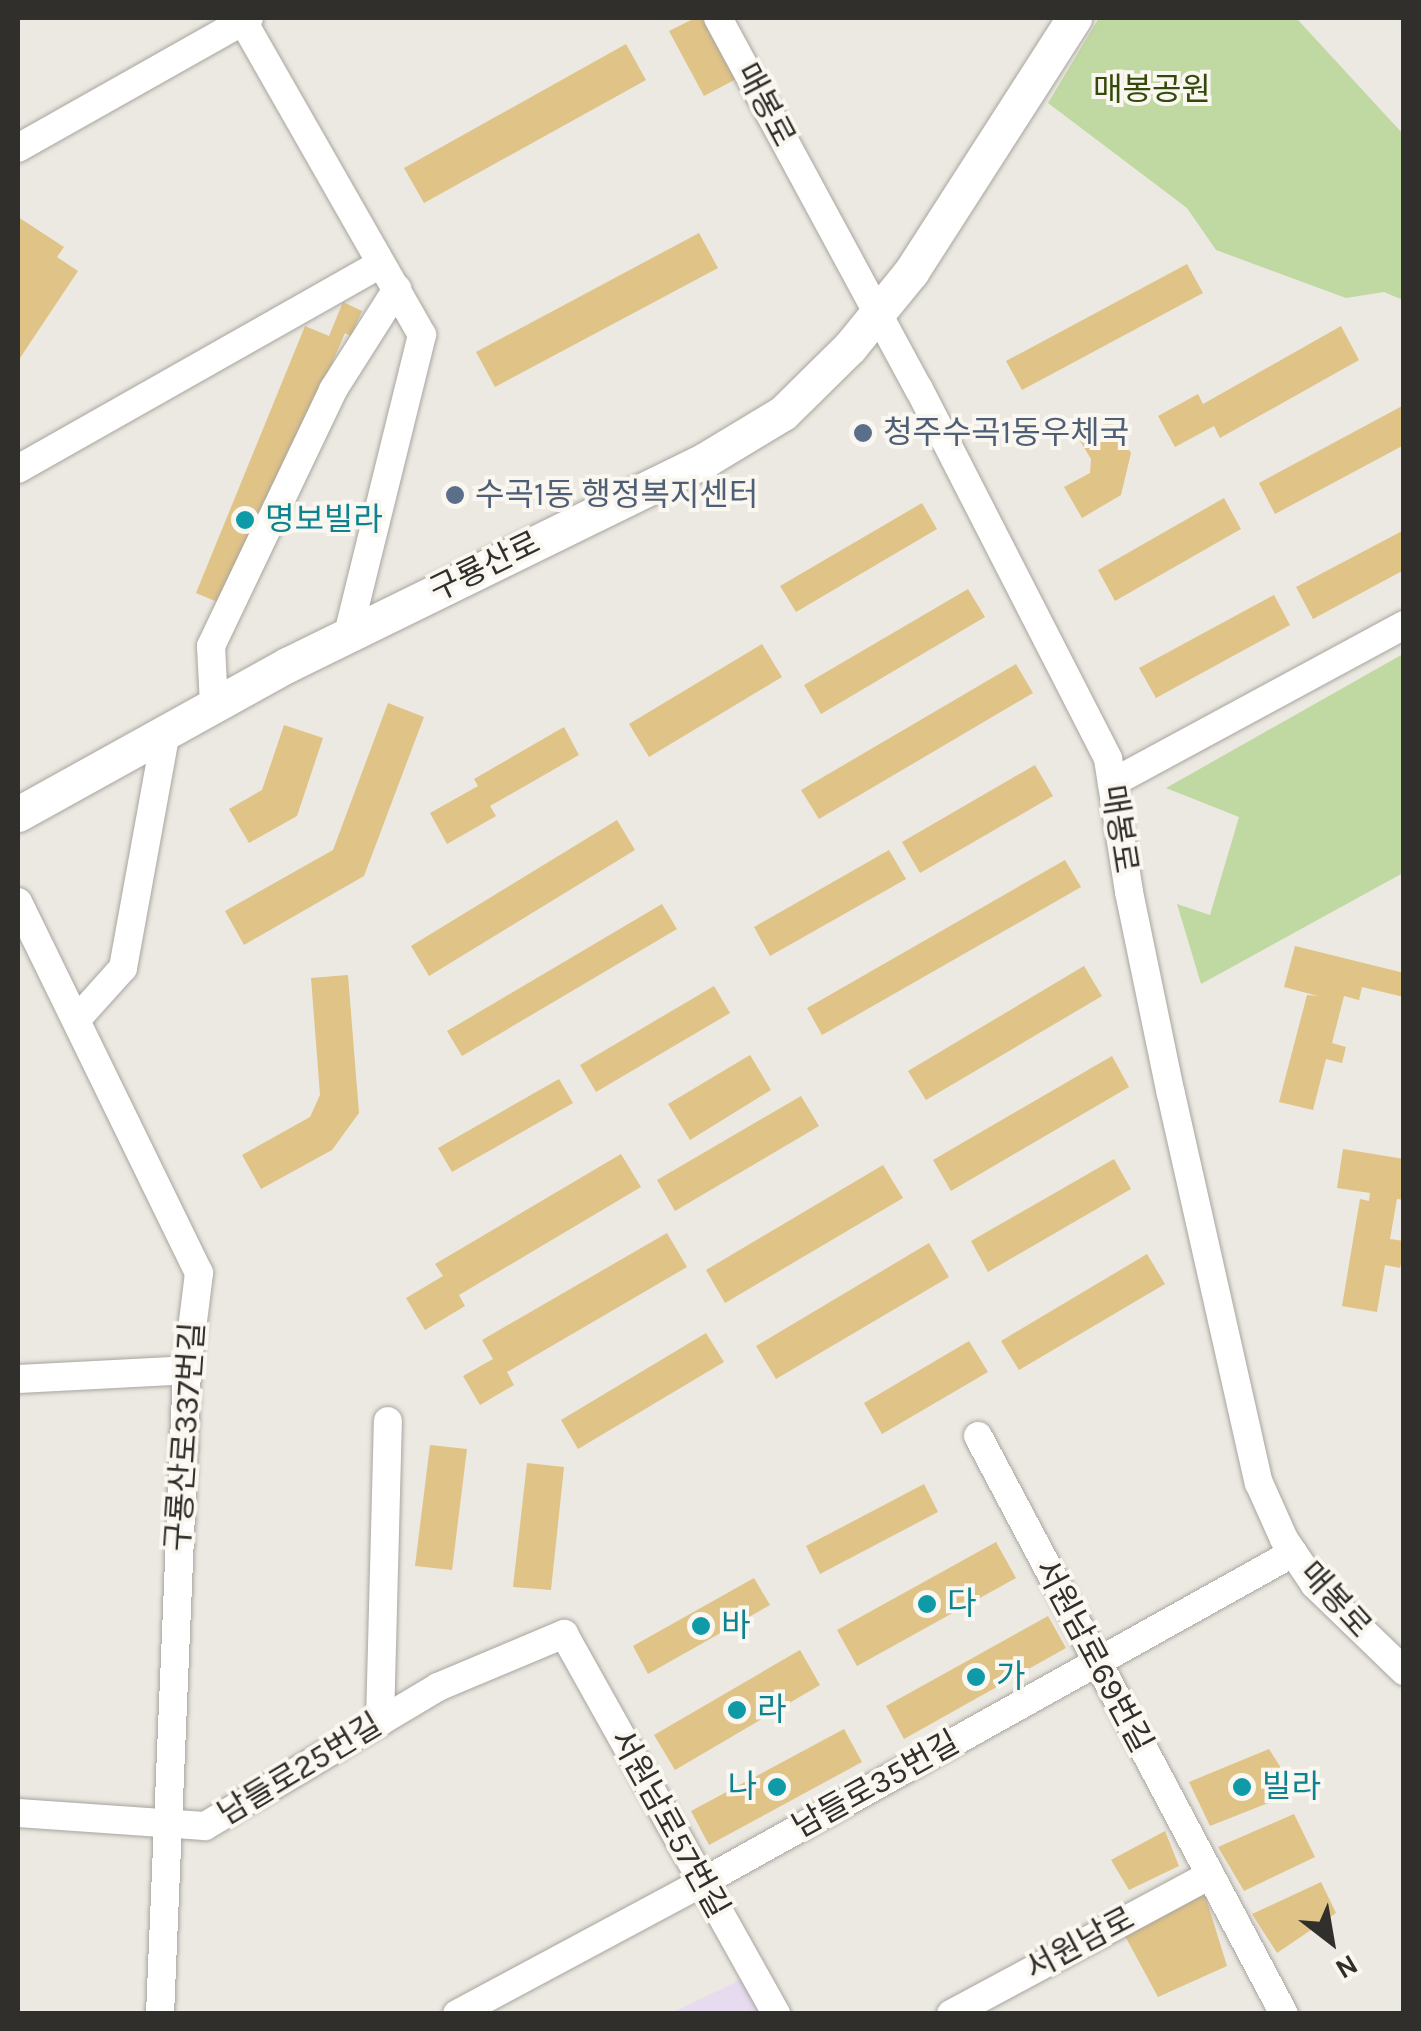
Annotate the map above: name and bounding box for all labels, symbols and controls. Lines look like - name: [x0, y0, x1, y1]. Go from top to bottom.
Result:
- street label: 매봉로: [727, 57, 803, 153]
- park label: 매봉공원: [1093, 71, 1211, 109]
- place label: 청주수곡1동우체국: [883, 414, 1129, 452]
- marker: 청주수곡1동우체국: [852, 422, 874, 444]
- place label: 수곡1동 행정복지센터: [475, 476, 758, 514]
- marker: 수곡1동 행정복지센터: [444, 484, 466, 506]
- place label: 명보빌라: [265, 501, 383, 539]
- marker: 명보빌라: [234, 509, 256, 531]
- street label: 구룡산로: [424, 524, 546, 610]
- street label: 매봉로: [1093, 782, 1145, 876]
- street label: 구룡산로337번길: [159, 1321, 213, 1553]
- street label: 서원남로69번길: [1026, 1553, 1160, 1759]
- street label: 매봉로: [1291, 1554, 1379, 1646]
- place label: 다: [947, 1585, 976, 1623]
- marker: 다: [916, 1593, 938, 1615]
- place label: 바: [721, 1607, 750, 1645]
- marker: 바: [690, 1615, 712, 1637]
- place label: 가: [996, 1658, 1025, 1696]
- marker: 가: [965, 1666, 987, 1688]
- place label: 라: [757, 1691, 786, 1729]
- marker: 라: [726, 1699, 748, 1721]
- street label: 남들로25번길: [211, 1706, 389, 1834]
- street label: 서원남로57번길: [601, 1723, 737, 1925]
- street label: 남들로35번길: [786, 1724, 966, 1846]
- place label: 나: [728, 1768, 757, 1806]
- place label: 빌라: [1262, 1768, 1321, 1806]
- marker: 나: [766, 1776, 788, 1798]
- marker: 빌라: [1231, 1776, 1253, 1798]
- north arrow: [1281, 1891, 1381, 1991]
- street label: 서원남로: [1019, 1899, 1141, 1989]
- text: N: [1330, 1948, 1364, 1986]

